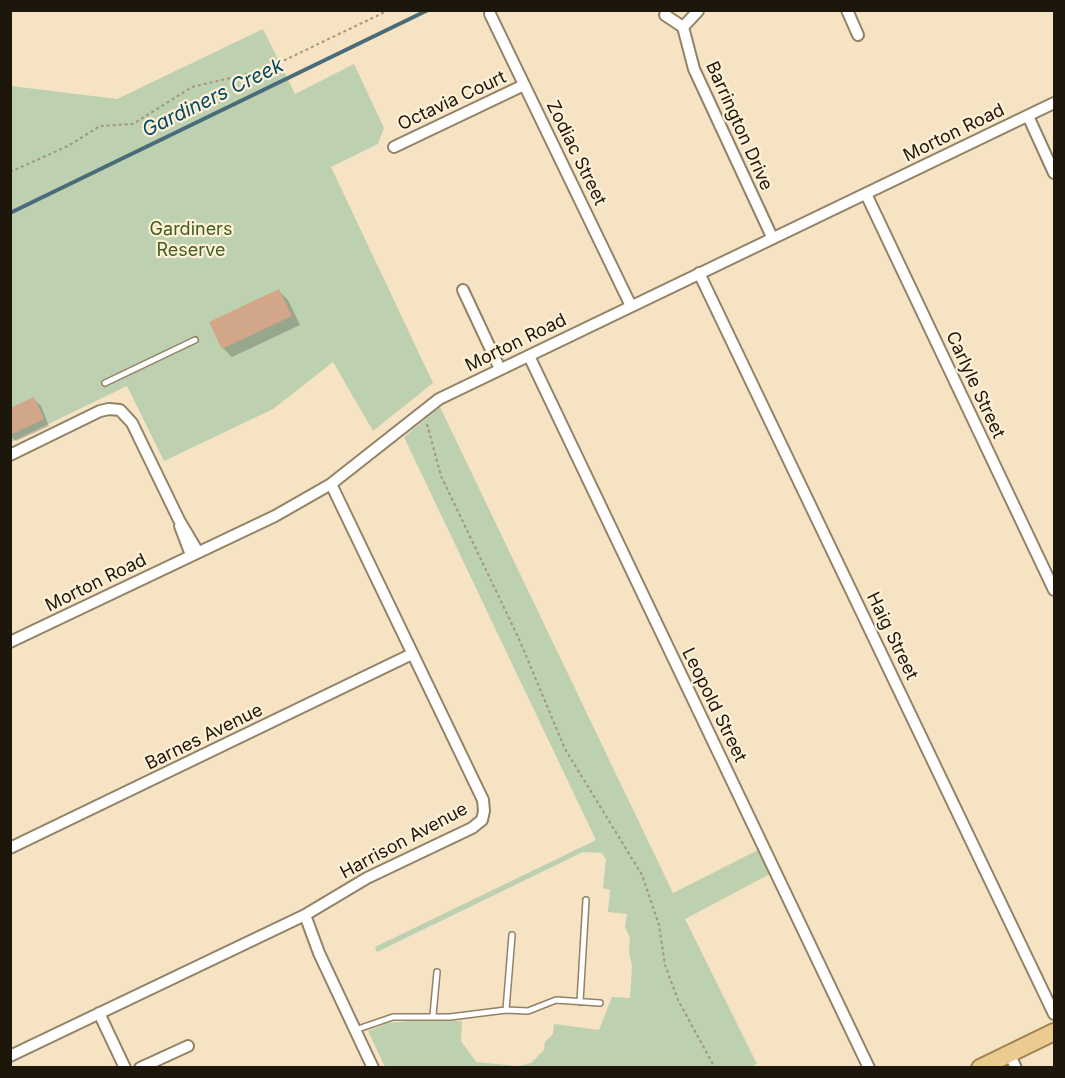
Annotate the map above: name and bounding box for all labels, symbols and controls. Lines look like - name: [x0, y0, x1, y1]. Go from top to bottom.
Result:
- water label: Gardiners Creek: [138, 53, 288, 143]
- street label: Barrington Drive: [701, 58, 777, 194]
- street label: Octavia Court: [394, 66, 510, 136]
- street label: Zodiac Street: [541, 97, 611, 209]
- street label: Morton Road: [900, 99, 1008, 167]
- park label: Gardiners Reserve: [150, 219, 232, 262]
- street label: Morton Road: [462, 309, 570, 377]
- street label: Carlyle Street: [941, 328, 1009, 442]
- street label: Morton Road: [42, 549, 150, 617]
- street label: Haig Street: [862, 589, 922, 683]
- street label: Leopold Street: [677, 644, 751, 766]
- street label: Barnes Avenue: [142, 699, 266, 775]
- street label: Harrison Avenue: [337, 798, 471, 884]

